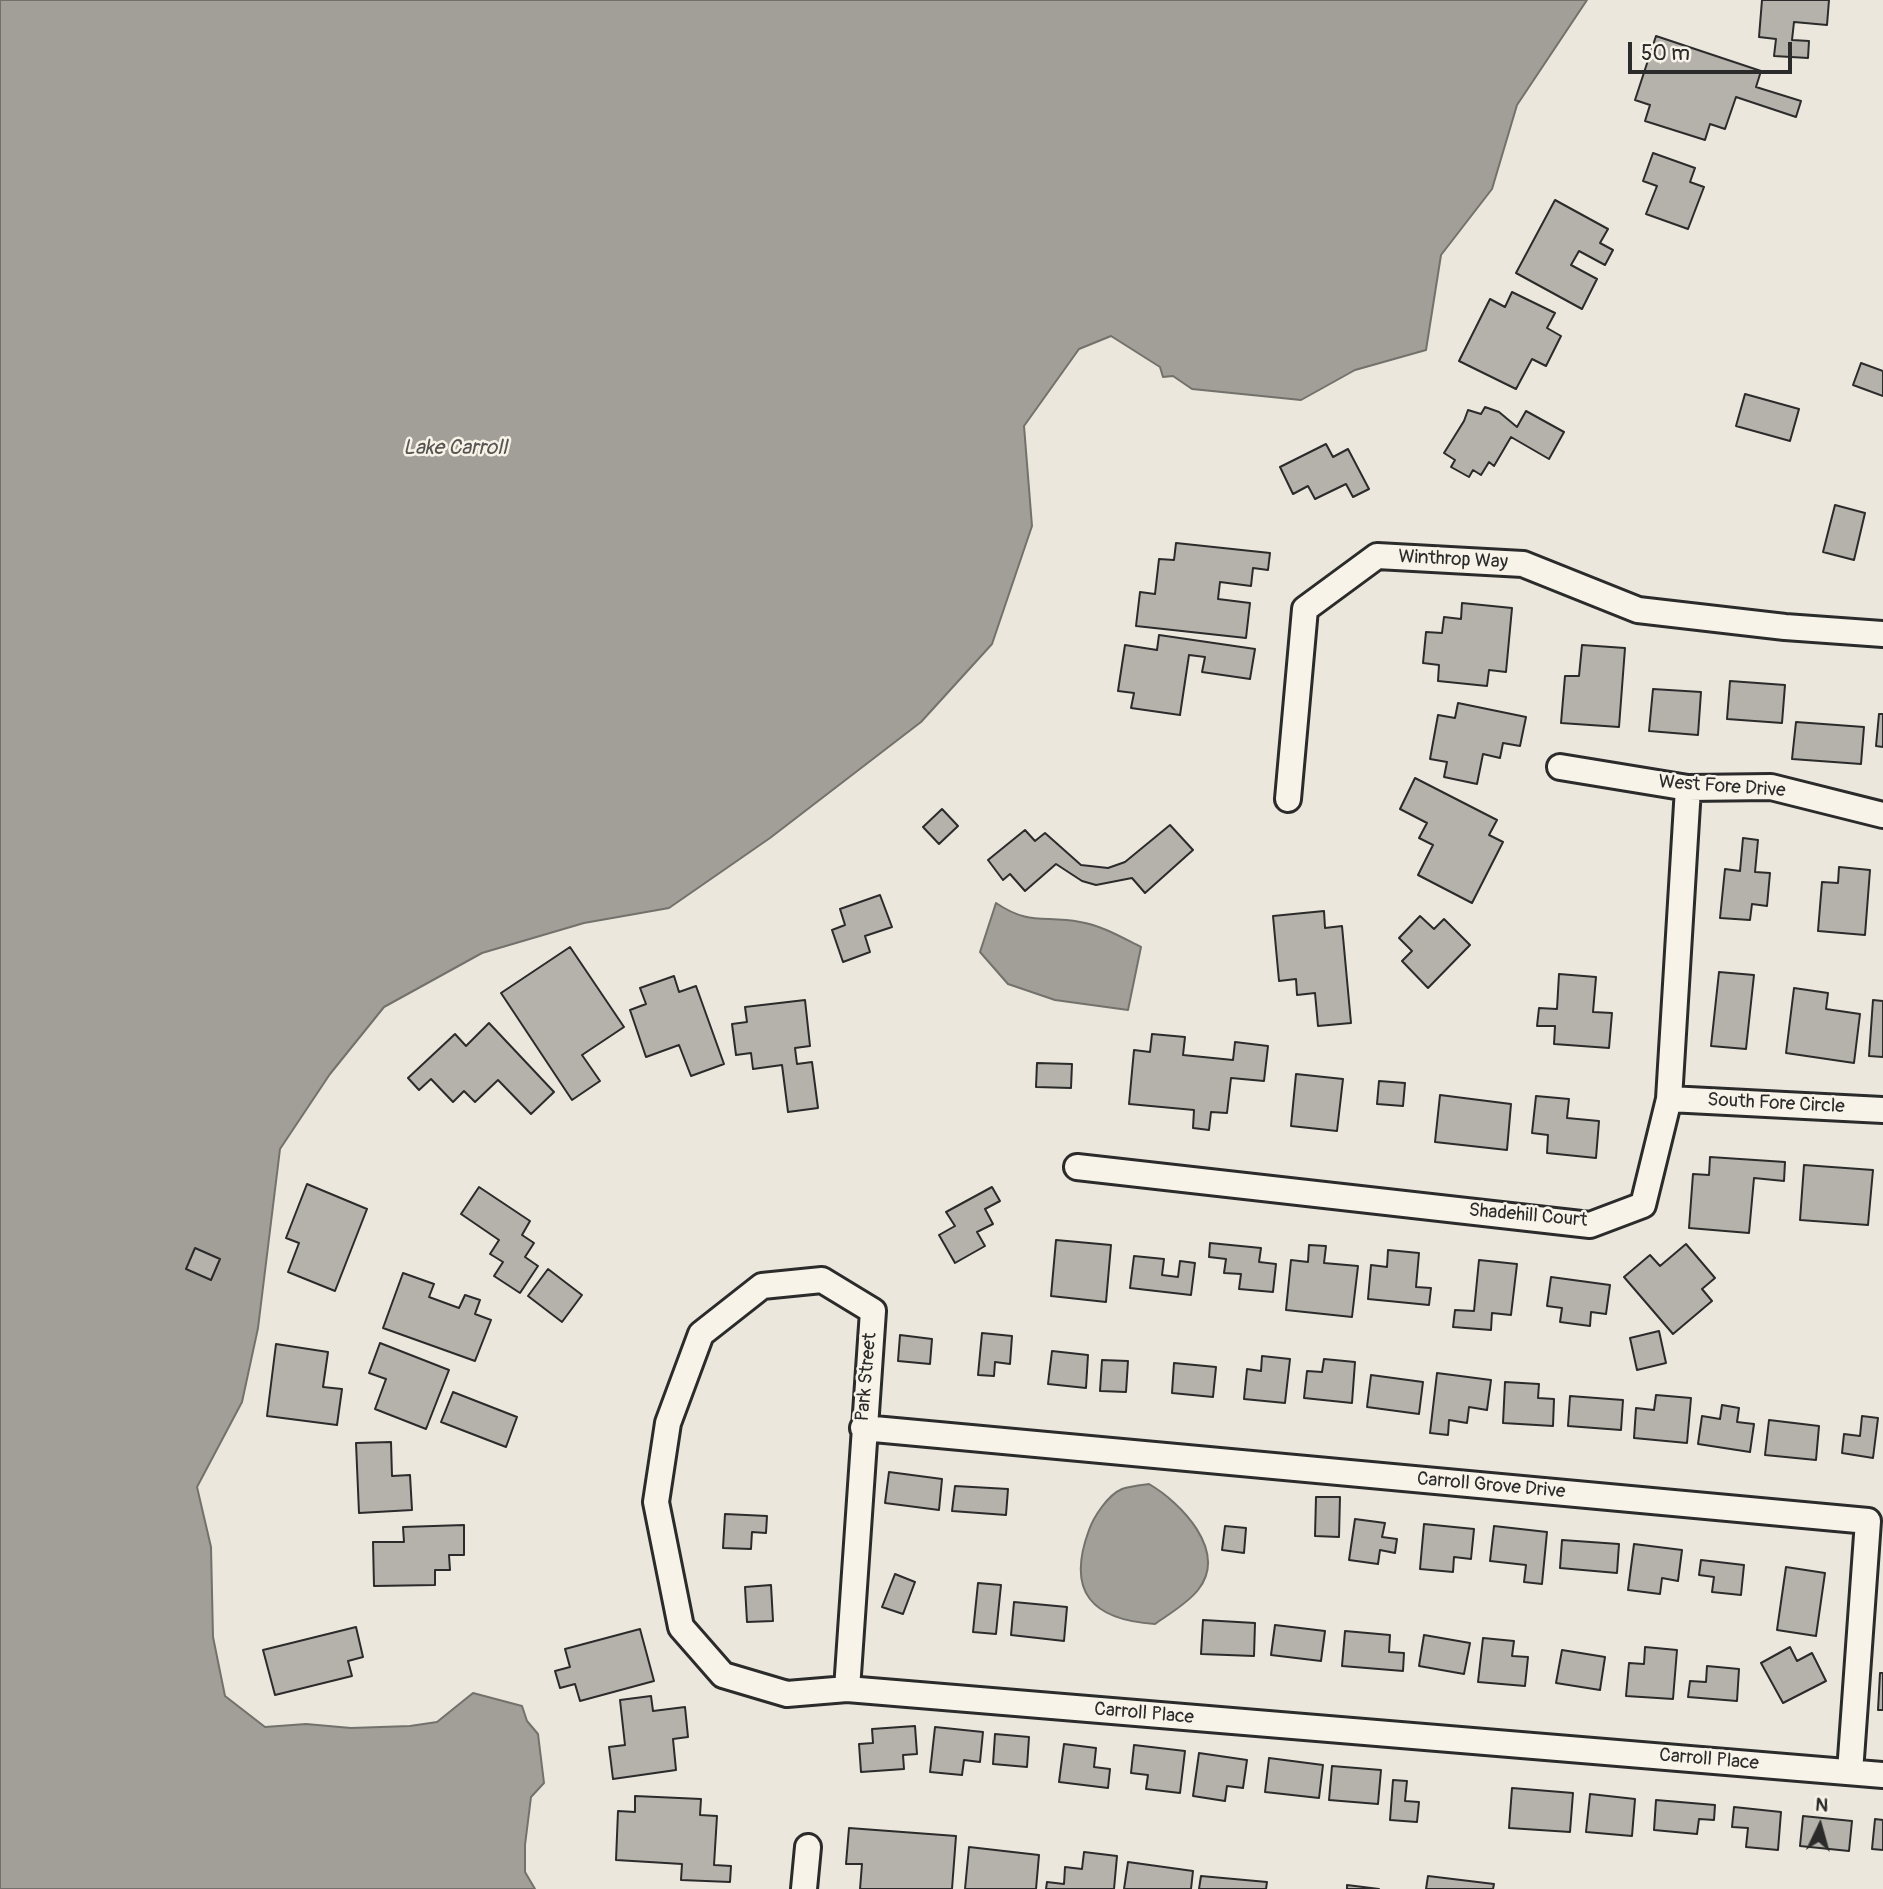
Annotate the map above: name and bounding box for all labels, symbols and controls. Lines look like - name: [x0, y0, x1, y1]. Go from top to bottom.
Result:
- scale bar: [1631, 28, 1796, 72]
- text: 50 m: [1641, 40, 1690, 67]
- water label: Lake Carroll: [403, 436, 507, 462]
- street label: Winthrop Way: [1398, 546, 1508, 574]
- street label: West Fore Drive: [1658, 771, 1786, 803]
- street label: South Fore Circle: [1707, 1089, 1845, 1119]
- street label: Shadehill Court: [1468, 1199, 1588, 1233]
- street label: Park Street: [852, 1332, 882, 1422]
- street label: Carroll Grove Drive: [1416, 1468, 1566, 1504]
- street label: Carroll Place: [1093, 1698, 1195, 1730]
- street label: Carroll Place: [1658, 1744, 1760, 1776]
- north arrow: [1785, 1791, 1855, 1861]
- text: N: [1814, 1793, 1829, 1818]

